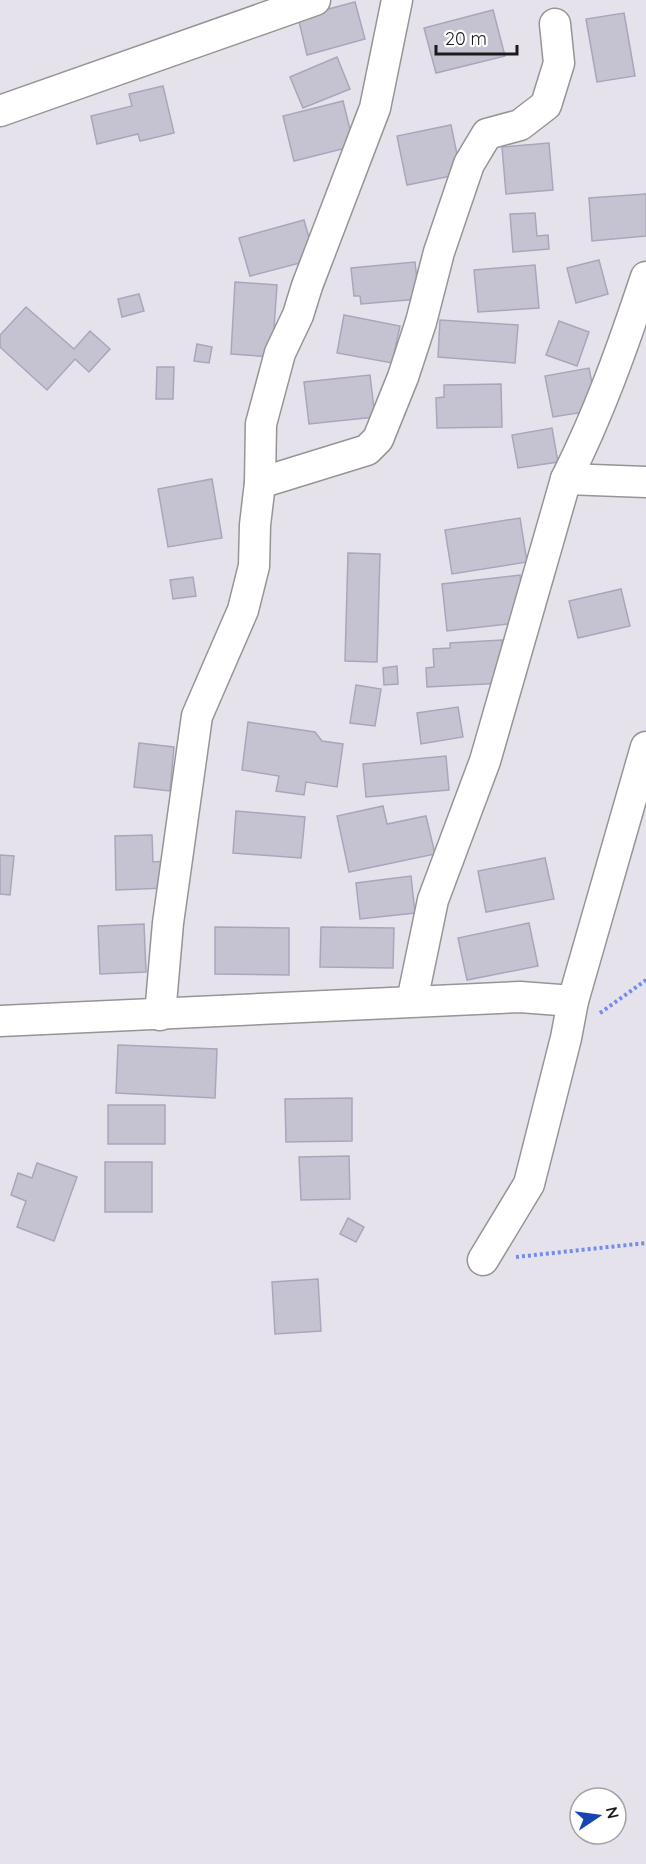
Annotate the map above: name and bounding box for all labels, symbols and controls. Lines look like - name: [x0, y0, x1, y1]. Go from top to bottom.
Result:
- scale bar: [436, 18, 517, 56]
- text: 20 m: [445, 27, 487, 50]
- north arrow: [568, 1786, 628, 1846]
- text: N: [602, 1805, 624, 1821]

